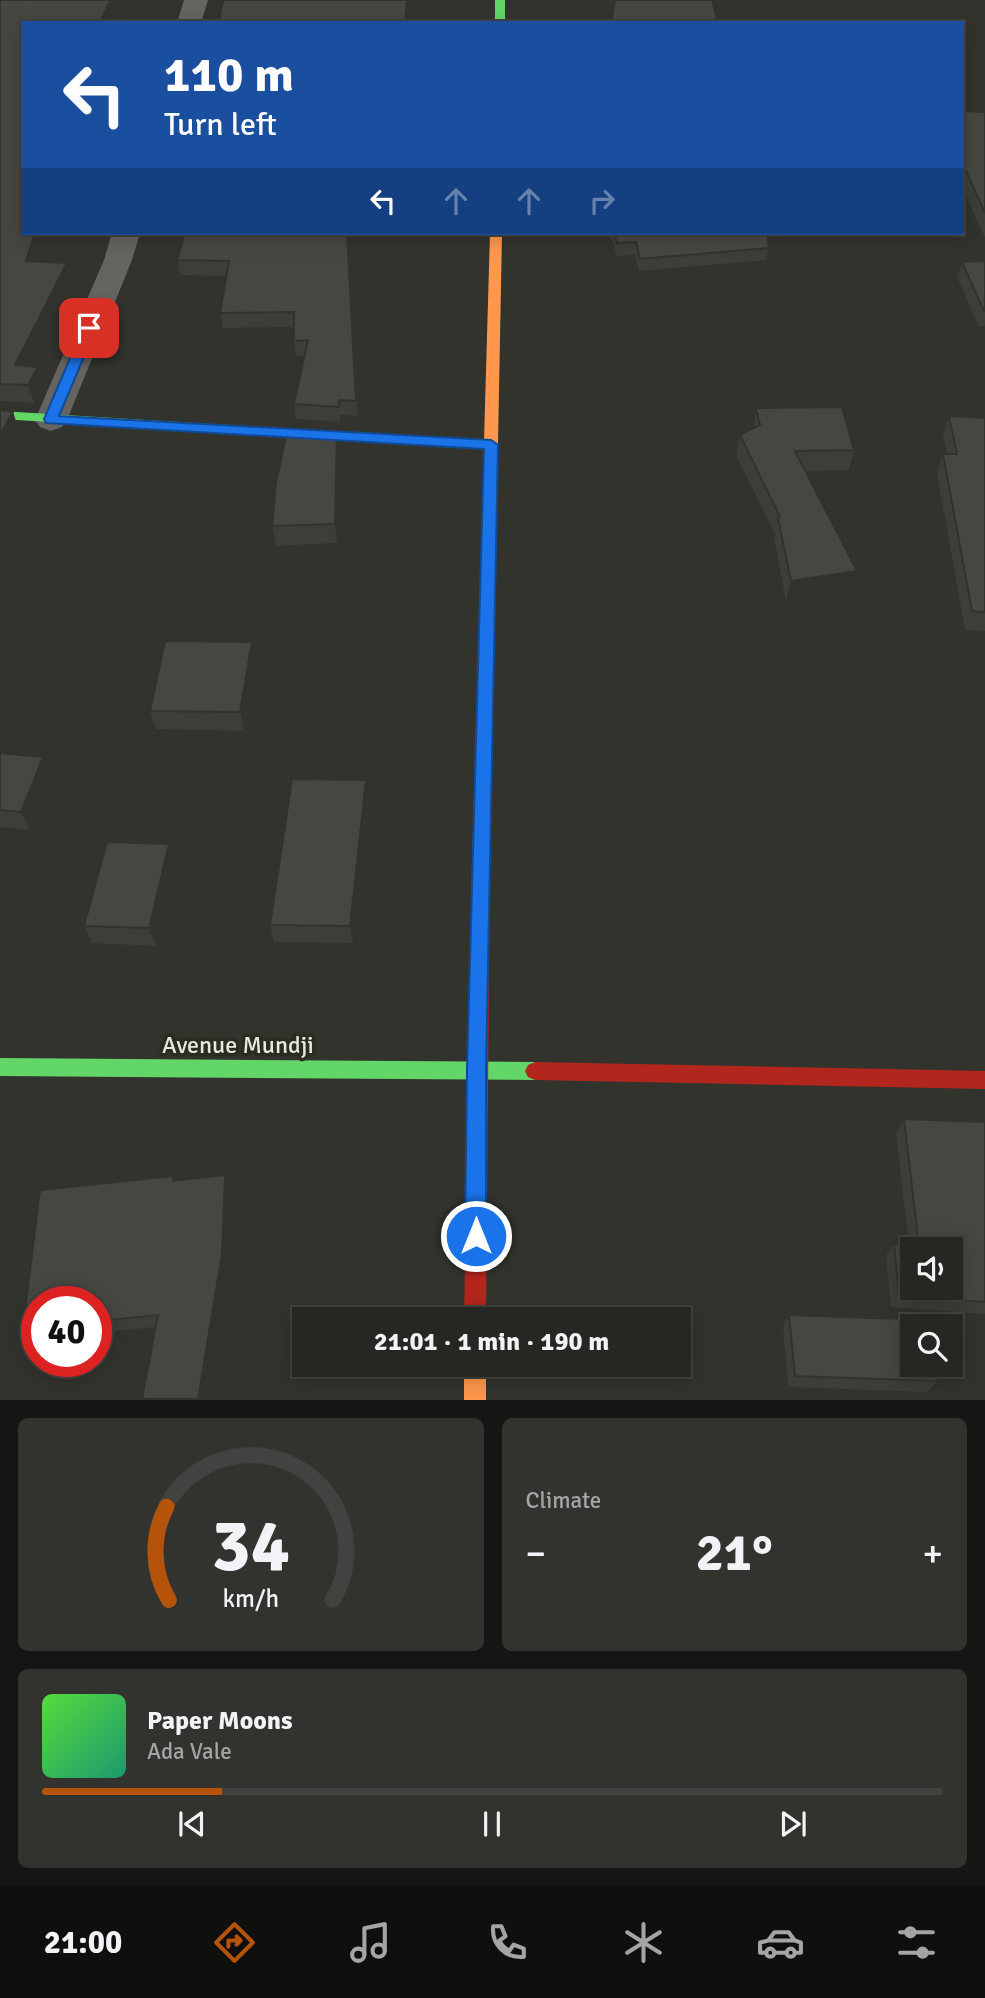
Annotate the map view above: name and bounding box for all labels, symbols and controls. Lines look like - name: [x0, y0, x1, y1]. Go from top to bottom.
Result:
- text: 110 m: [164, 45, 294, 105]
- icon: left: [49, 49, 140, 140]
- text: Turn left: [164, 105, 277, 144]
- icon: left: [364, 182, 402, 220]
- icon: ahead: [437, 182, 475, 220]
- icon: ahead: [510, 182, 548, 220]
- icon: right: [583, 182, 621, 220]
- pin: [59, 298, 119, 358]
- icon: arrive: [70, 309, 108, 347]
- street label: Avenue Mundji: [162, 1030, 314, 1060]
- position arrow: [439, 1199, 513, 1273]
- map controls: [900, 1237, 963, 1377]
- button: sound: [900, 1237, 963, 1300]
- speed limit sign: 40: [21, 1286, 112, 1377]
- button: search: [900, 1314, 963, 1377]
- text: 21:01 · 1 min · 190 m: [374, 1326, 609, 1358]
- text: Climate: [526, 1486, 601, 1515]
- text: 34: [211, 1503, 290, 1592]
- text: 21°: [696, 1521, 773, 1585]
- text: −: [526, 1530, 546, 1577]
- text: +: [922, 1530, 943, 1577]
- text: km/h: [222, 1583, 279, 1614]
- text: Paper Moons: [147, 1705, 293, 1737]
- text: Ada Vale: [147, 1737, 232, 1766]
- icon: previous: [173, 1805, 211, 1843]
- icon: pause: [473, 1805, 511, 1843]
- icon: next: [774, 1805, 812, 1843]
- icon: directions: [210, 1918, 259, 1967]
- icon: music: [346, 1918, 395, 1967]
- icon: phone: [483, 1918, 532, 1967]
- icon: climate: [619, 1918, 668, 1967]
- icon: car: [756, 1918, 805, 1967]
- icon: filters: [892, 1918, 941, 1967]
- text: 21:00: [44, 1923, 122, 1962]

